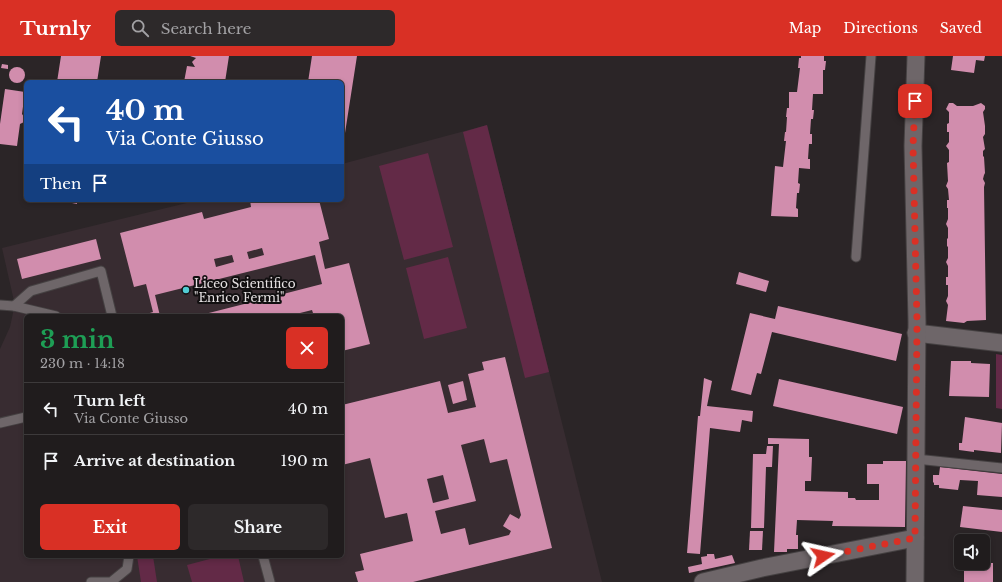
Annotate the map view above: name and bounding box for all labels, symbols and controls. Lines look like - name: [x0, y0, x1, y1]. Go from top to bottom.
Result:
- search box: [115, 10, 395, 46]
- text: Turnly: [20, 17, 91, 40]
- icon: search: [129, 17, 151, 39]
- text: Search here: [161, 19, 251, 38]
- text: Map: [789, 19, 821, 37]
- text: Directions: [843, 19, 918, 37]
- text: Saved: [940, 19, 982, 37]
- pin: [898, 84, 932, 118]
- icon: arrive: [904, 90, 926, 112]
- text: 40 m: [106, 93, 184, 128]
- icon: left: [40, 96, 92, 148]
- text: Via Conte Giusso: [106, 128, 264, 150]
- icon: arrive: [89, 172, 111, 194]
- text: Then: [40, 174, 81, 193]
- place label: Liceo Scientifico "Enrico Fermi": [194, 276, 296, 305]
- marker: Liceo Scientifico "Enrico Fermi": [181, 285, 191, 295]
- text: 3 min: [40, 325, 114, 354]
- button: close: [286, 327, 328, 369]
- text: 230 m · 14:18: [40, 355, 125, 372]
- text: Turn left: [74, 391, 145, 410]
- icon: left: [40, 398, 62, 420]
- text: 40 m: [288, 399, 328, 418]
- text: Via Conte Giusso: [74, 410, 188, 427]
- icon: arrive: [40, 450, 62, 472]
- text: Arrive at destination: [74, 451, 235, 470]
- text: 190 m: [281, 451, 328, 470]
- button: Exit: [40, 504, 180, 550]
- button: Share: [188, 504, 328, 550]
- map controls: [954, 534, 990, 570]
- button: sound: [954, 534, 990, 570]
- position arrow: [802, 535, 844, 577]

